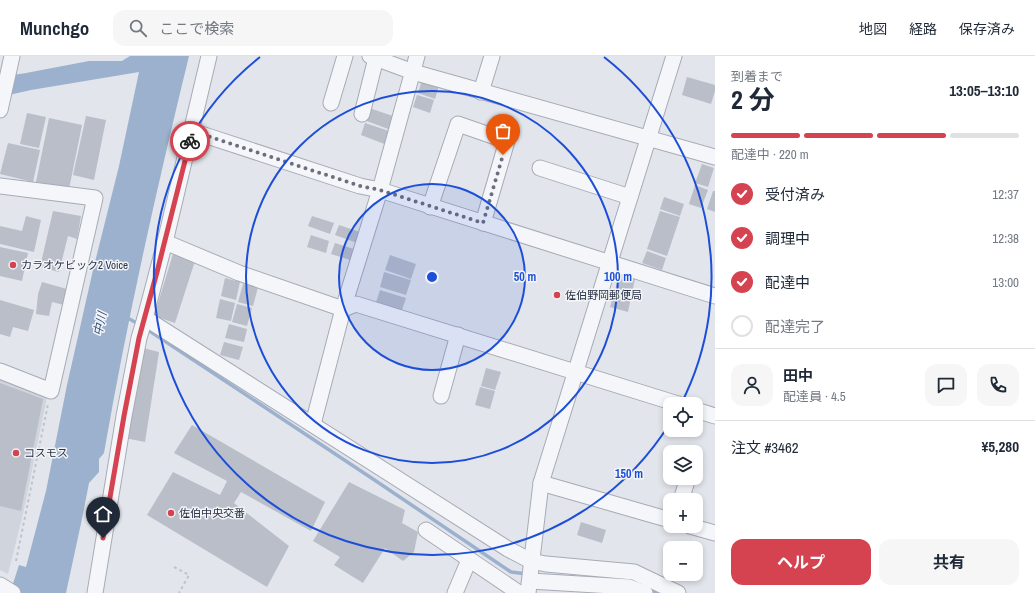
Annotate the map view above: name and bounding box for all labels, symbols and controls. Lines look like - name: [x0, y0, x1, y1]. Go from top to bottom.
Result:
- search box: [113, 10, 393, 46]
- text: Munchgo: [20, 15, 89, 41]
- icon: search: [127, 17, 149, 39]
- text: ここで検索: [159, 18, 234, 39]
- text: 地図: [859, 20, 887, 38]
- text: 経路: [909, 20, 937, 38]
- text: 保存済み: [959, 20, 1015, 38]
- text: 到着まで: [731, 68, 783, 85]
- text: 13:05–13:10: [949, 80, 1019, 101]
- text: 2 分: [731, 82, 775, 117]
- pin: [486, 114, 520, 155]
- icon: bag: [492, 120, 514, 142]
- courier: [170, 121, 210, 161]
- icon: bike: [179, 130, 201, 152]
- text: 配達中 · 220 m: [731, 146, 809, 163]
- icon: check: [731, 183, 753, 205]
- text: 受付済み: [765, 184, 825, 205]
- text: 12:37: [992, 186, 1019, 203]
- icon: check: [731, 227, 753, 249]
- text: 調理中: [765, 228, 810, 249]
- text: 12:38: [992, 230, 1019, 247]
- place label: カラオケビック2 Voice: [21, 258, 128, 272]
- marker: カラオケビック2 Voice: [8, 260, 18, 270]
- text: 50 m: [514, 269, 536, 285]
- text: 100 m: [604, 269, 632, 285]
- centre of rings: [425, 270, 439, 284]
- icon: check: [731, 271, 753, 293]
- text: 配達中: [765, 272, 810, 293]
- text: 13:00: [992, 274, 1019, 291]
- place label: 佐伯野岡郵便局: [565, 288, 642, 302]
- marker: 佐伯野岡郵便局: [552, 290, 562, 300]
- water label: 中川: [90, 309, 111, 337]
- text: 配達完了: [765, 316, 825, 337]
- button: person: [731, 364, 773, 406]
- button: chat: [925, 364, 967, 406]
- button: phone: [977, 364, 1019, 406]
- text: 田中: [783, 365, 813, 386]
- text: 配達員 · 4.5: [783, 388, 846, 405]
- map controls: [663, 397, 703, 581]
- button: locate: [663, 397, 703, 437]
- text: ¥5,280: [981, 436, 1019, 457]
- text: 注文 #3462: [731, 437, 799, 458]
- button: layers: [663, 445, 703, 485]
- place label: コスモス: [24, 446, 68, 460]
- marker: コスモス: [11, 448, 21, 458]
- text: 150 m: [615, 466, 643, 482]
- button: +: [663, 493, 703, 533]
- pin: [86, 497, 120, 538]
- icon: home: [92, 503, 114, 525]
- place label: 佐伯中央交番: [179, 506, 245, 520]
- marker: 佐伯中央交番: [166, 508, 176, 518]
- button: ヘルプ: [731, 539, 871, 585]
- button: 共有: [879, 539, 1019, 585]
- button: −: [663, 541, 703, 581]

